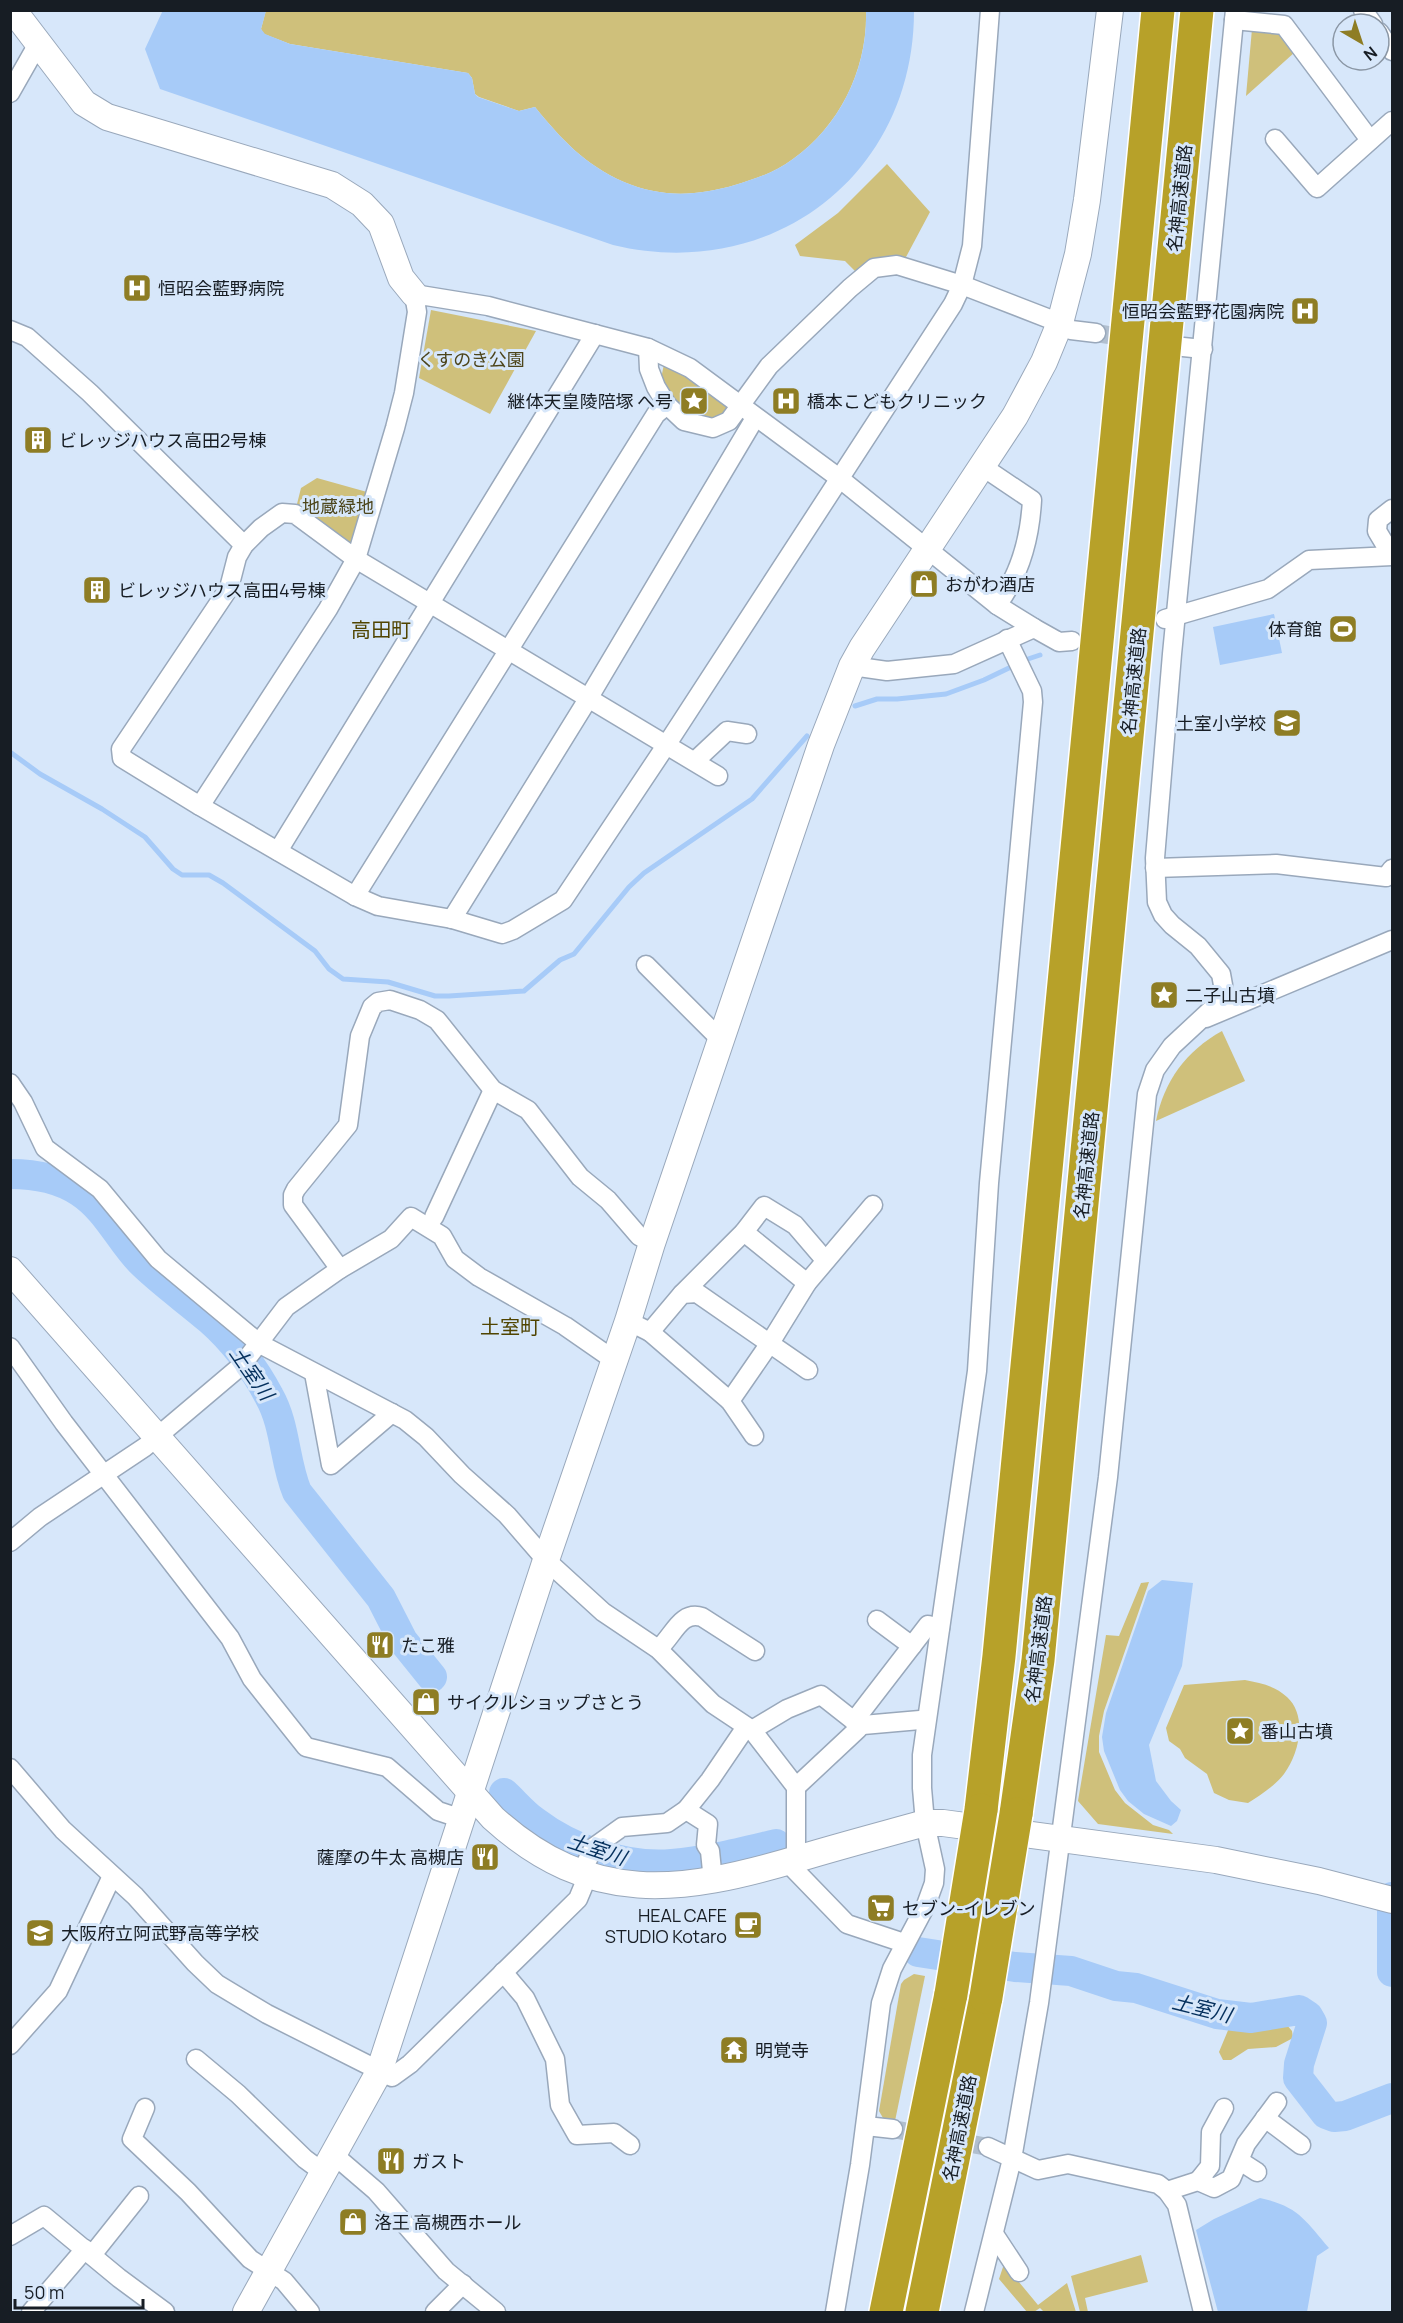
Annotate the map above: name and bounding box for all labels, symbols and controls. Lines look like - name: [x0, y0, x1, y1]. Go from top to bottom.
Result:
- north arrow: [1331, 12, 1391, 72]
- text: N: [1359, 41, 1382, 66]
- street label: 名神高速道路: [1161, 143, 1197, 253]
- hospital icon: 恒昭会藍野病院: [121, 272, 153, 304]
- place label: 恒昭会藍野病院: [158, 276, 284, 300]
- hospital icon: 恒昭会藍野花園病院: [1289, 295, 1321, 327]
- place label: 恒昭会藍野花園病院: [1122, 299, 1284, 323]
- park label: くすのき公園: [417, 347, 525, 371]
- place icon: 継体天皇陵陪塚 へ号: [678, 385, 710, 417]
- hospital icon: 橋本こどもクリニック: [770, 385, 802, 417]
- place label: 継体天皇陵陪塚 へ号: [507, 389, 673, 413]
- place label: 橋本こどもクリニック: [807, 389, 987, 413]
- building icon: ビレッジハウス高田2号棟: [22, 424, 54, 456]
- place label: ビレッジハウス高田2号棟: [59, 428, 266, 452]
- park label: 地蔵緑地: [302, 494, 374, 518]
- shop icon: おがわ酒店: [908, 568, 940, 600]
- place label: おがわ酒店: [945, 572, 1035, 596]
- building icon: ビレッジハウス高田4号棟: [81, 574, 113, 606]
- place label: ビレッジハウス高田4号棟: [118, 578, 326, 602]
- sports icon: 体育館: [1327, 613, 1359, 645]
- district label: 高田町: [351, 616, 411, 643]
- place label: 体育館: [1268, 617, 1322, 641]
- street label: 名神高速道路: [1115, 626, 1151, 736]
- school or university icon: 土室小学校: [1271, 707, 1303, 739]
- place label: 土室小学校: [1176, 711, 1266, 735]
- place icon: 二子山古墳: [1148, 979, 1180, 1011]
- place label: 二子山古墳: [1185, 983, 1275, 1007]
- street label: 名神高速道路: [1068, 1110, 1104, 1220]
- district label: 土室町: [480, 1313, 540, 1340]
- water label: 土室川: [224, 1341, 281, 1407]
- street label: 名神高速道路: [1020, 1594, 1056, 1704]
- restaurant icon: たこ雅: [364, 1629, 396, 1661]
- place label: たこ雅: [401, 1633, 455, 1657]
- shop icon: サイクルショップさとう: [410, 1686, 442, 1718]
- place label: サイクルショップさとう: [447, 1690, 644, 1714]
- place icon: 番山古墳: [1224, 1715, 1256, 1747]
- place label: 番山古墳: [1261, 1719, 1333, 1743]
- water label: 土室川: [564, 1827, 632, 1872]
- restaurant icon: 薩摩の牛太 高槻店: [469, 1841, 501, 1873]
- place label: 薩摩の牛太 高槻店: [316, 1845, 464, 1869]
- supermarket icon: セブン-イレブン: [865, 1892, 897, 1924]
- place label: セブン-イレブン: [902, 1896, 1036, 1920]
- place label: HEAL CAFE STUDIO Kotaro: [605, 1903, 727, 1948]
- cafe icon: HEAL CAFE STUDIO Kotaro: [732, 1909, 764, 1941]
- school or university icon: 大阪府立阿武野高等学校: [24, 1917, 56, 1949]
- place label: 大阪府立阿武野高等学校: [61, 1921, 259, 1945]
- water label: 土室川: [1170, 1988, 1236, 2029]
- temple icon: 明覚寺: [718, 2034, 750, 2066]
- place label: 明覚寺: [755, 2038, 809, 2062]
- street label: 名神高速道路: [937, 2073, 981, 2183]
- restaurant icon: ガスト: [375, 2145, 407, 2177]
- place label: ガスト: [412, 2149, 466, 2173]
- shop icon: 洛王 高槻西ホール: [337, 2206, 369, 2238]
- place label: 洛王 高槻西ホール: [374, 2210, 522, 2234]
- scale bar: [15, 2272, 142, 2310]
- text: 50 m: [24, 2280, 64, 2304]

